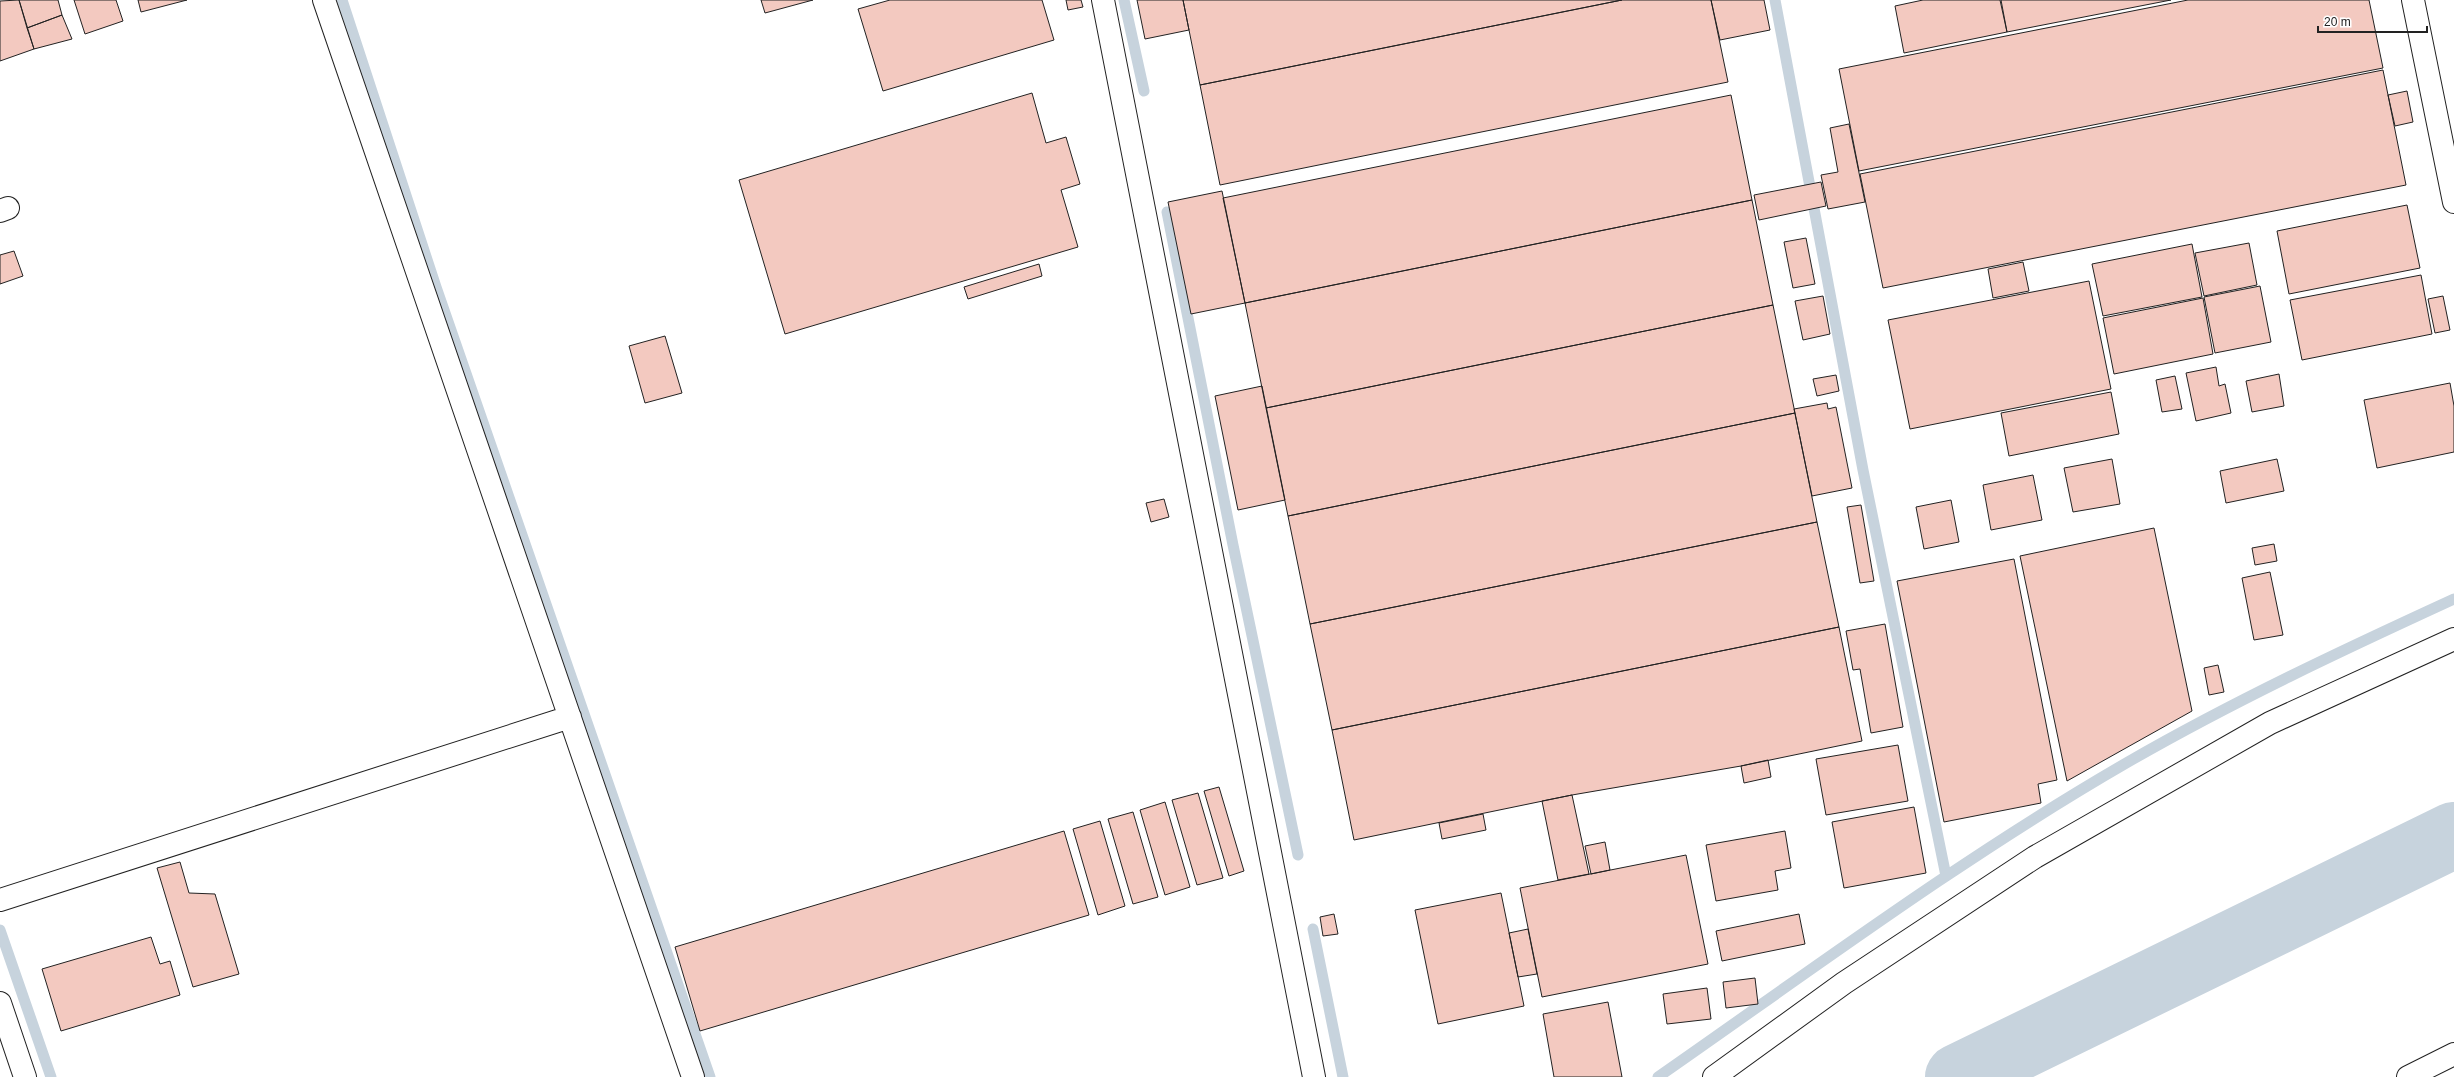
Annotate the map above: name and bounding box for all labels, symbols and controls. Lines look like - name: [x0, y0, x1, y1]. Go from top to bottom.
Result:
- scale bar: [2318, 8, 2427, 34]
- text: 20 m: [2324, 15, 2351, 29]

